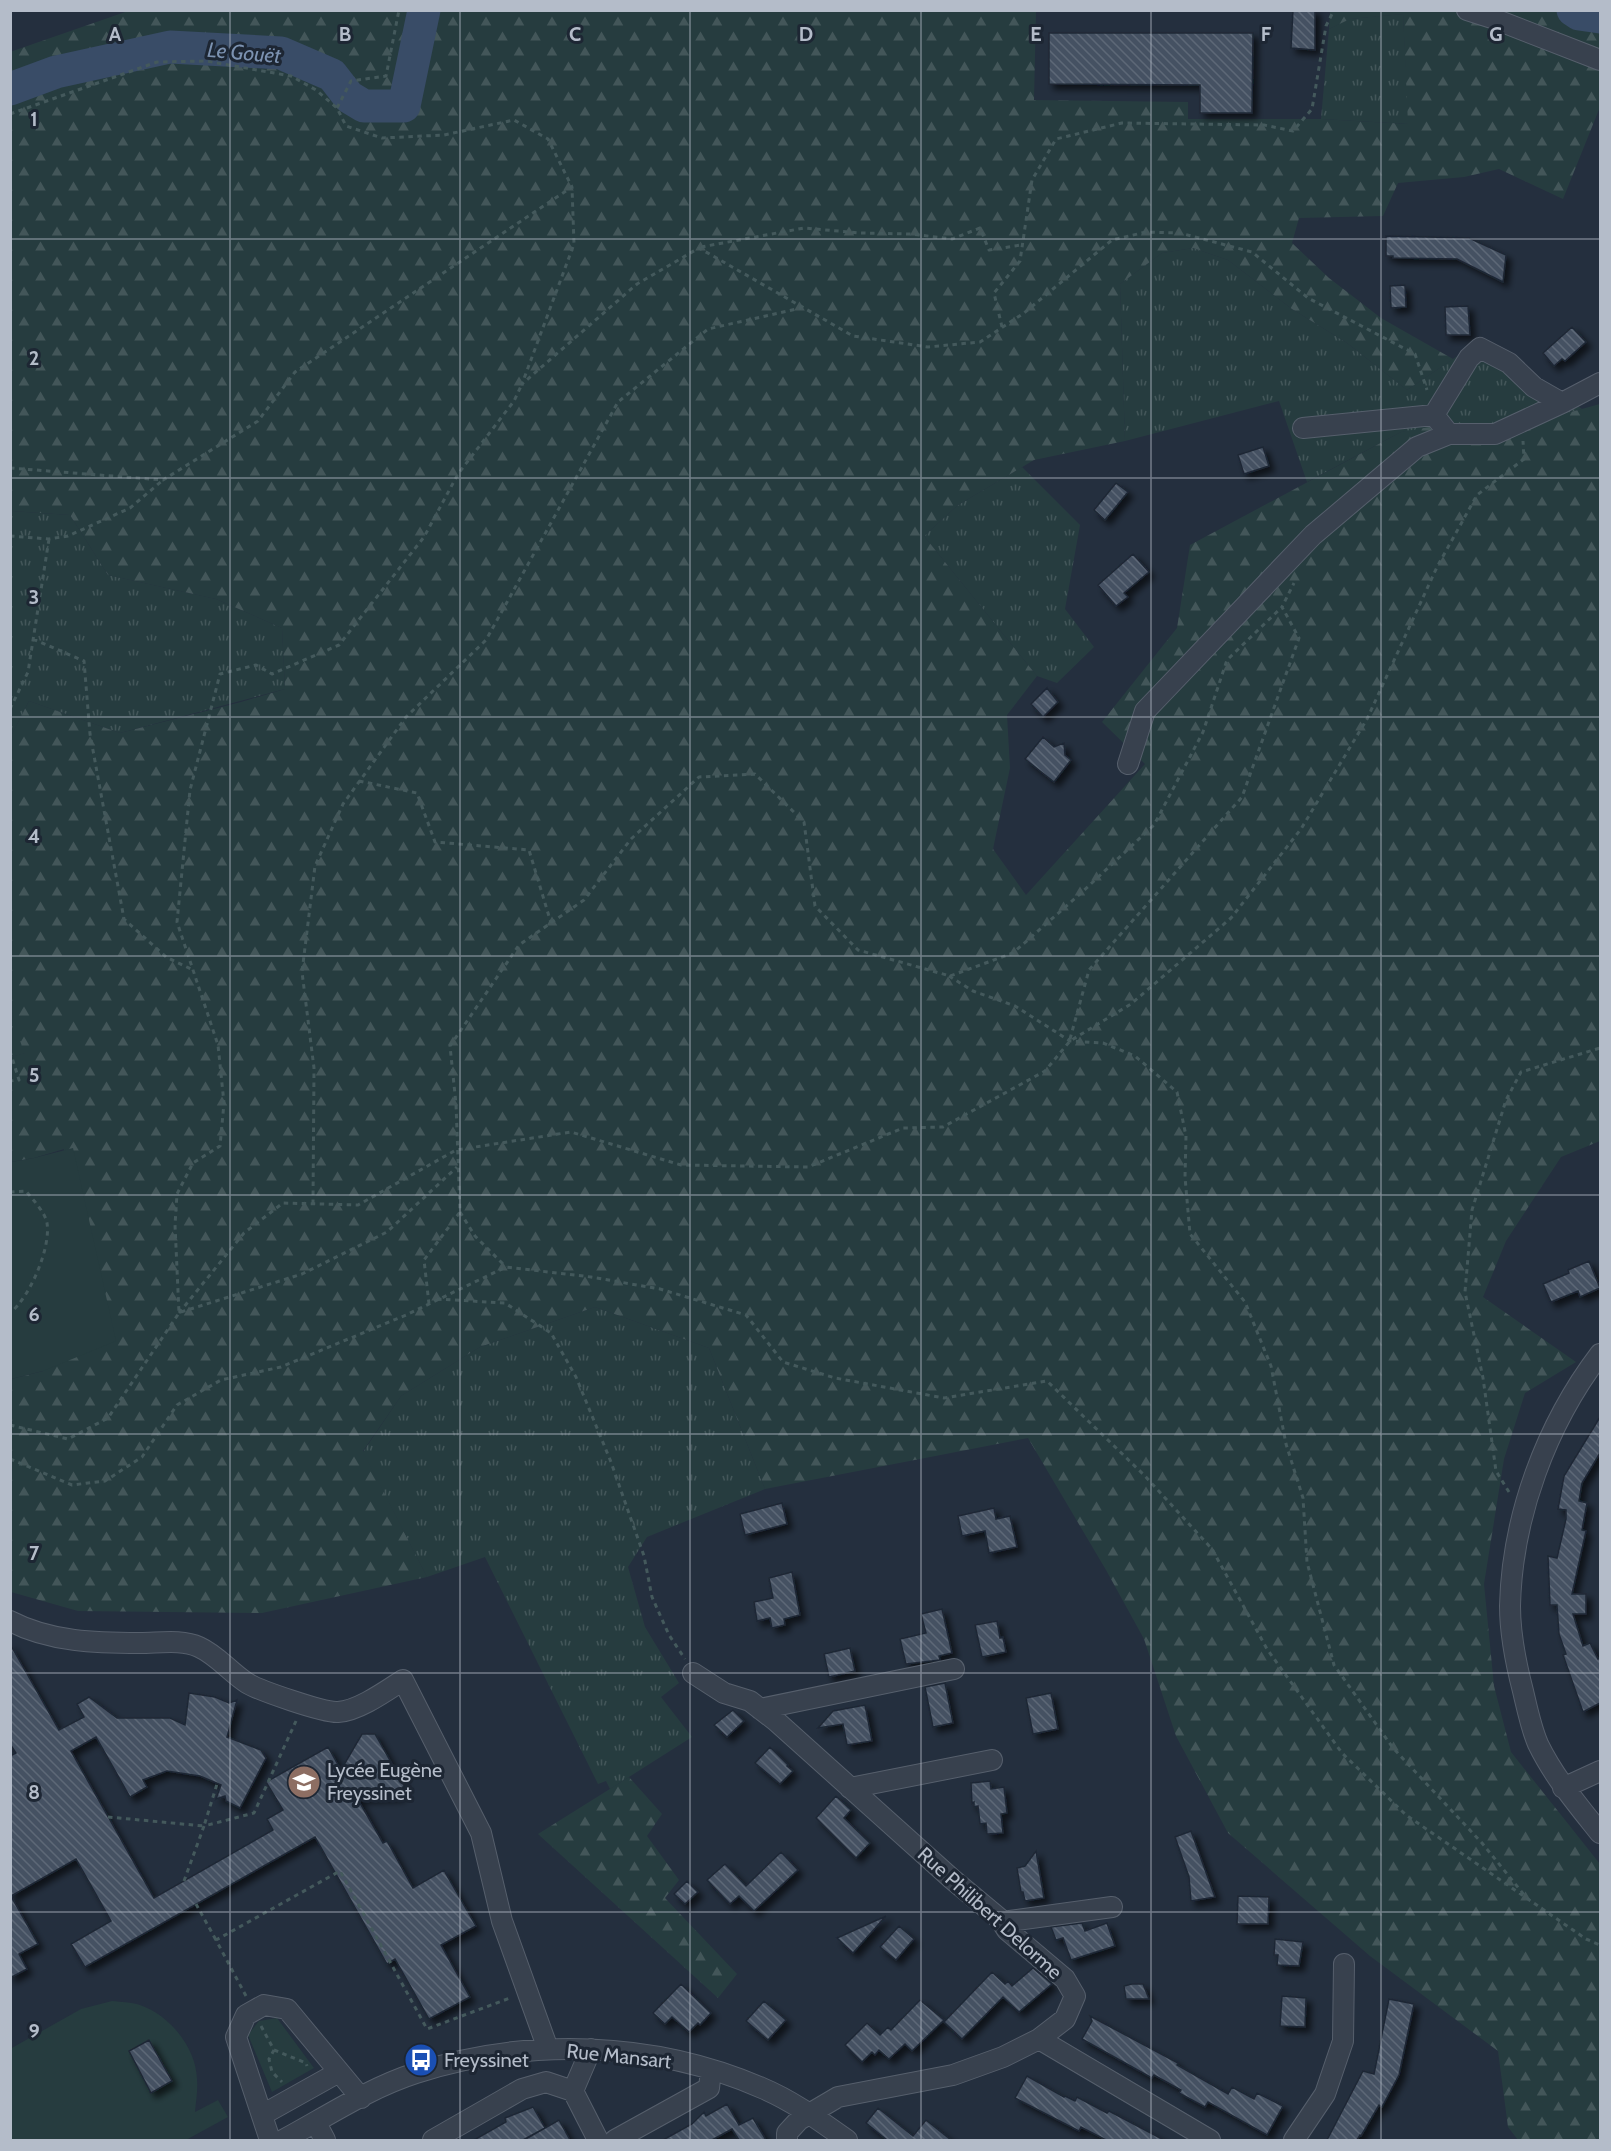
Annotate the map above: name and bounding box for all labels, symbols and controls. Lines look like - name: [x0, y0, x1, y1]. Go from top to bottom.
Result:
- text: A: [109, 22, 122, 46]
- text: B: [339, 22, 351, 46]
- text: C: [569, 22, 581, 46]
- text: D: [799, 22, 813, 46]
- text: E: [1030, 22, 1042, 46]
- text: F: [1261, 22, 1272, 46]
- text: G: [1489, 22, 1503, 46]
- water label: Le Gouët: [206, 37, 282, 68]
- text: 1: [30, 107, 38, 131]
- text: 2: [29, 346, 39, 370]
- text: 3: [29, 585, 39, 609]
- text: 4: [28, 824, 40, 848]
- text: 5: [29, 1063, 39, 1087]
- text: 6: [28, 1302, 40, 1326]
- text: 7: [29, 1541, 40, 1565]
- place label: Lycée Eugène Freyssinet: [327, 1758, 442, 1805]
- school or university icon: Lycée Eugène Freyssinet: [286, 1764, 322, 1800]
- text: 8: [28, 1780, 40, 1804]
- street label: Rue Philibert Delorme: [913, 1842, 1067, 1984]
- text: 9: [28, 2019, 40, 2043]
- street label: Rue Mansart: [566, 2039, 673, 2073]
- bus stop icon: Freyssinet: [403, 2042, 439, 2078]
- place label: Freyssinet: [444, 2048, 529, 2072]

